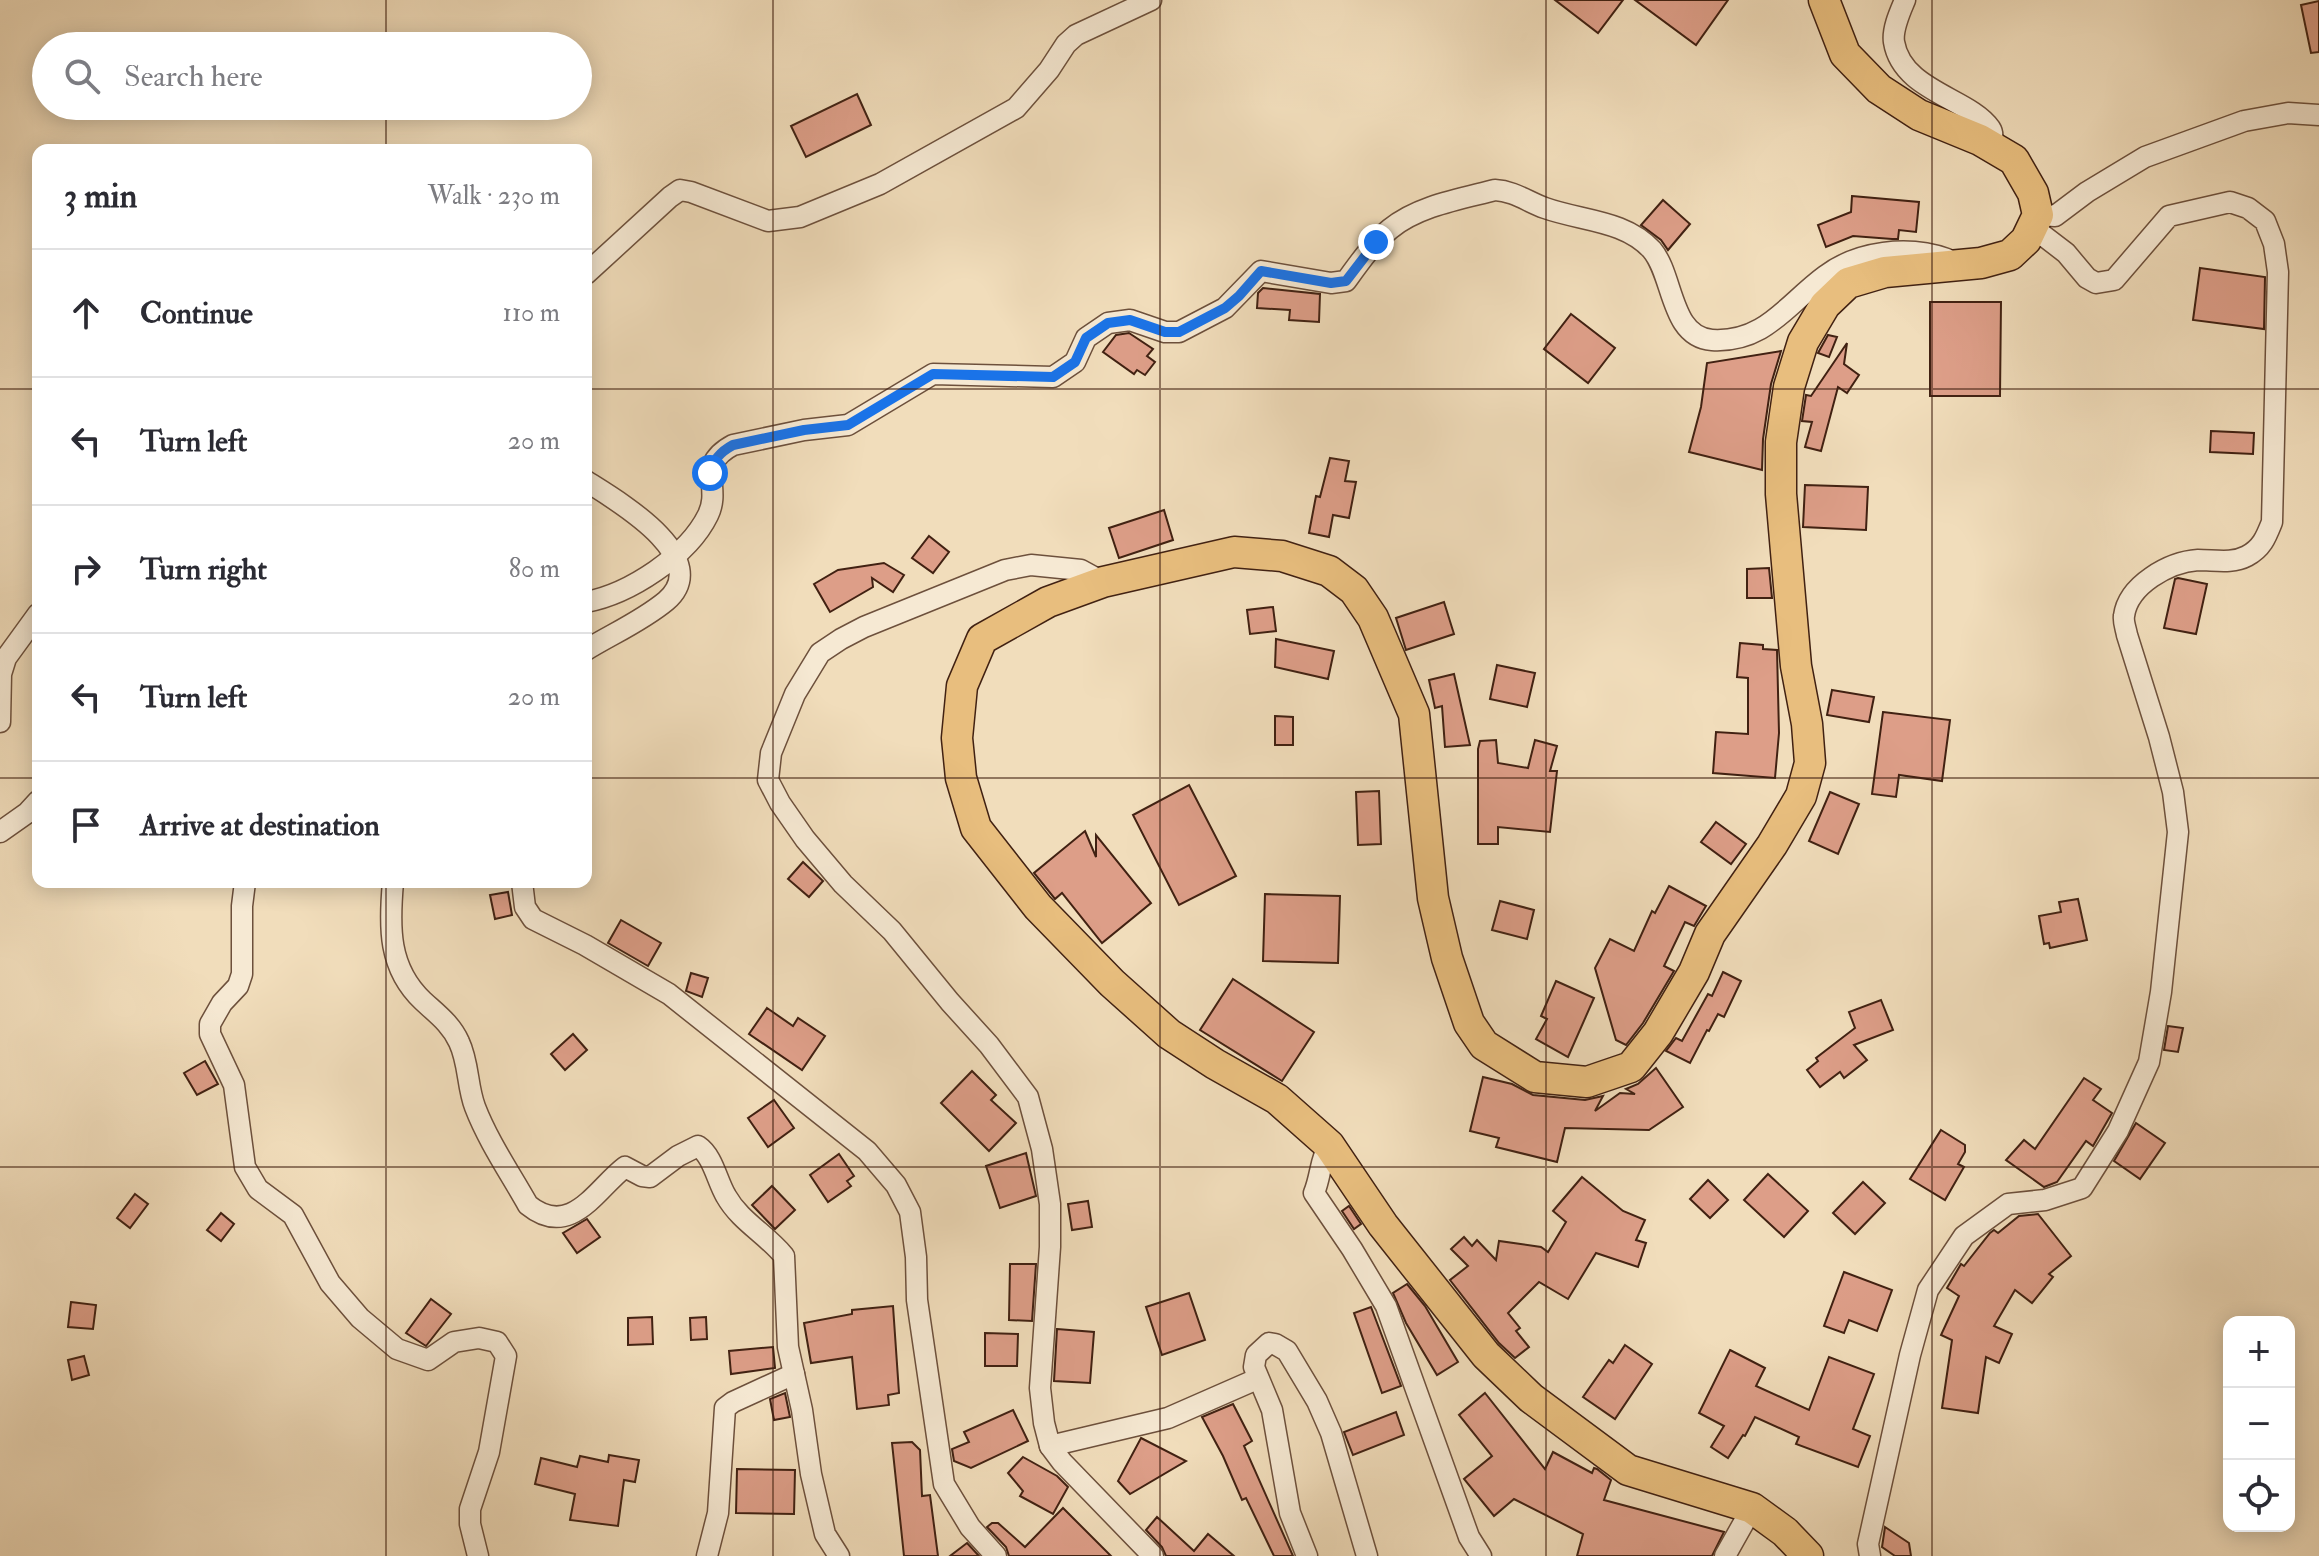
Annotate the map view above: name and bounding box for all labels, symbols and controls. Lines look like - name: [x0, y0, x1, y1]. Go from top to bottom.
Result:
- search box: [32, 32, 592, 120]
- icon: search: [60, 54, 104, 98]
- text: Search here: [124, 58, 263, 95]
- text: 3 min: [64, 175, 137, 218]
- text: Walk · 230 m: [428, 180, 560, 212]
- route end: [1358, 224, 1394, 260]
- icon: ahead: [64, 291, 108, 335]
- text: Continue: [140, 295, 253, 332]
- text: 110 m: [503, 297, 560, 329]
- icon: left: [64, 419, 108, 463]
- text: Turn left: [140, 423, 247, 460]
- text: 20 m: [508, 425, 560, 457]
- route start: [692, 455, 728, 491]
- icon: right: [64, 547, 108, 591]
- text: Turn right: [140, 551, 267, 588]
- text: 80 m: [509, 553, 560, 585]
- icon: left: [64, 675, 108, 719]
- text: Turn left: [140, 679, 247, 716]
- text: 20 m: [508, 681, 560, 713]
- icon: arrive: [64, 803, 108, 847]
- text: Arrive at destination: [140, 807, 380, 844]
- map controls: [2223, 1316, 2295, 1532]
- button: +: [2223, 1316, 2295, 1388]
- button: −: [2223, 1388, 2295, 1460]
- button: locate: [2223, 1460, 2295, 1532]

